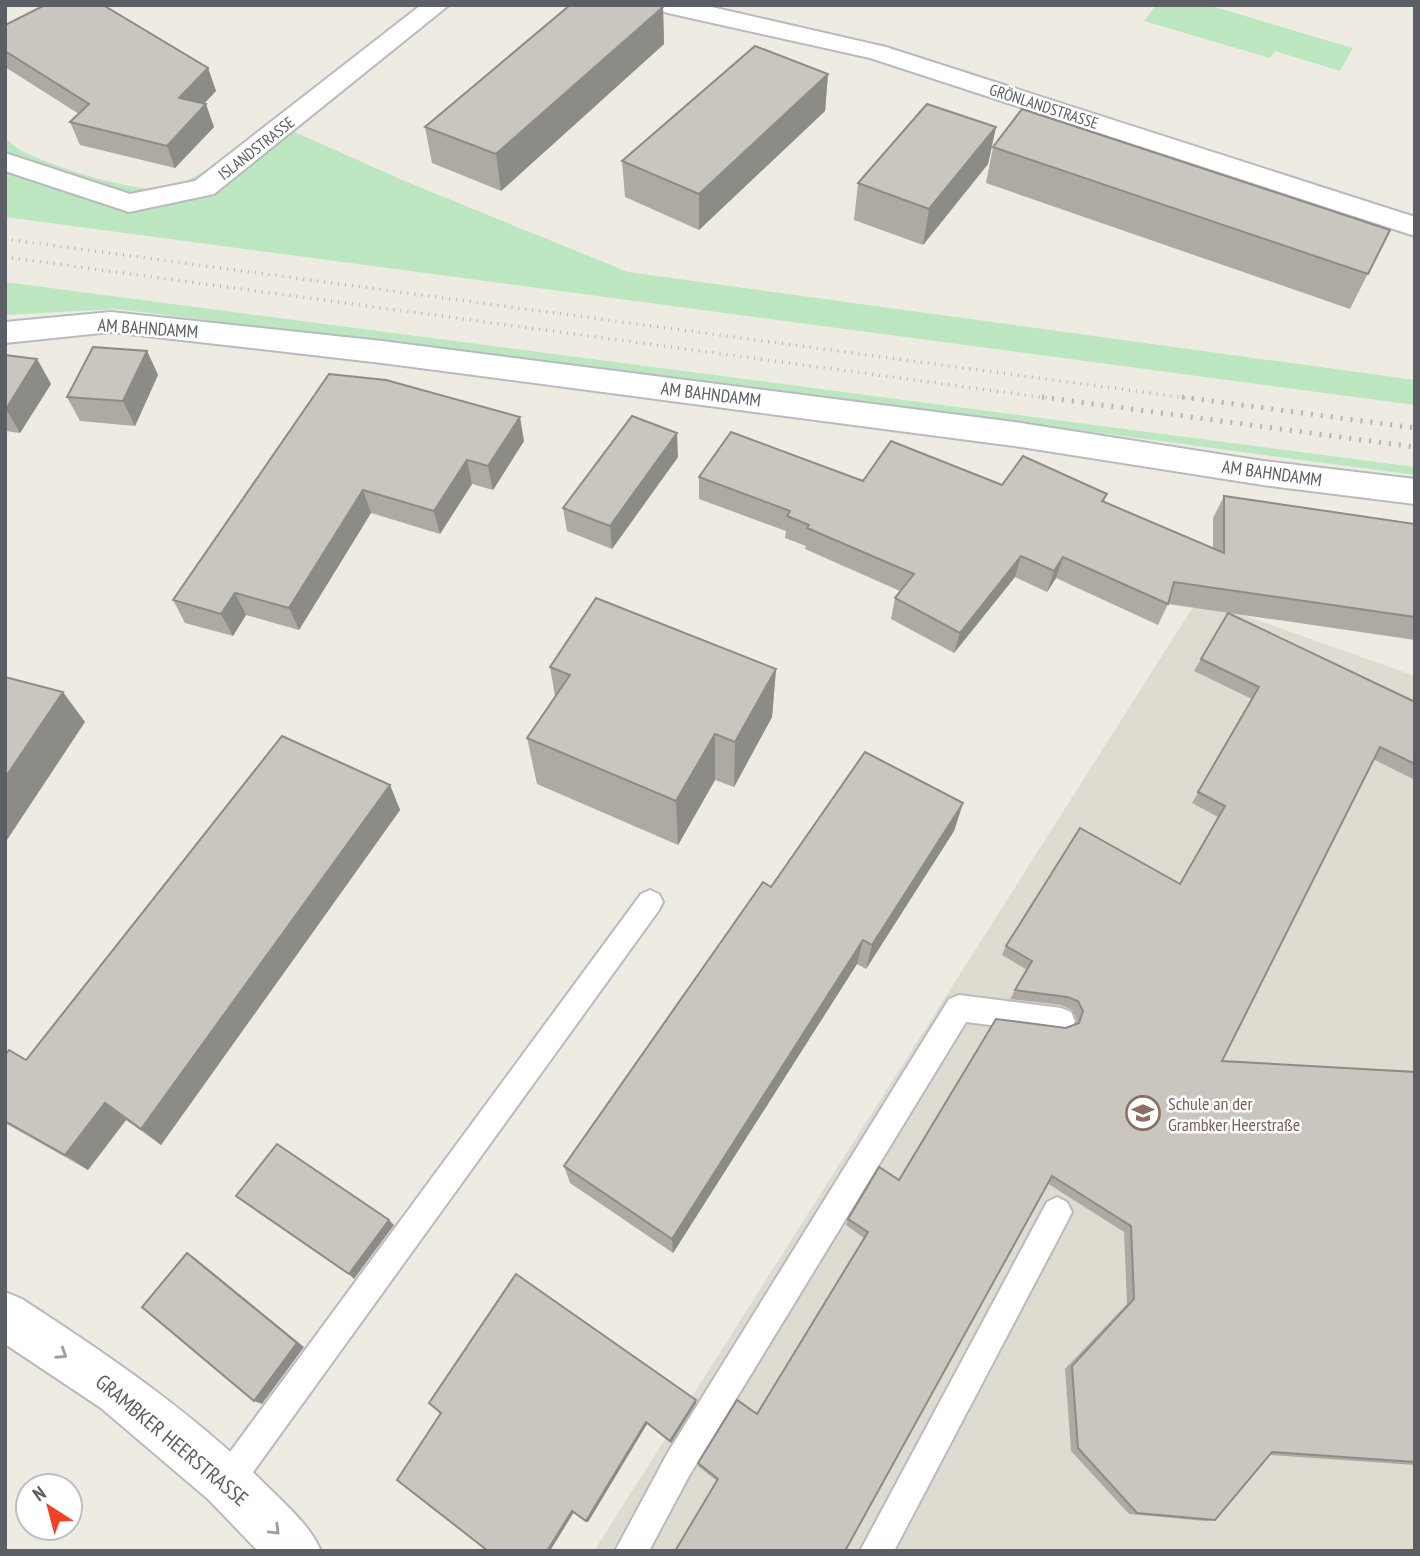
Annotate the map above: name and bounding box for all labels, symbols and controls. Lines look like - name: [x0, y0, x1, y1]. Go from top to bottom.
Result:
- street label: GRÖNLANDSTRASSE: [987, 79, 1101, 133]
- street label: ISLANDSTRASSE: [214, 112, 298, 184]
- street label: AM BAHNDAMM: [97, 313, 199, 343]
- street label: AM BAHNDAMM: [660, 376, 762, 412]
- street label: AM BAHNDAMM: [1221, 455, 1323, 491]
- place label: Schule an der Grambker Heerstraße: [1168, 1092, 1300, 1136]
- school or university icon: Schule an der Grambker Heerstraße: [1124, 1094, 1162, 1132]
- one-way arrow: [54, 1346, 67, 1358]
- street label: GRAMBKER HEERSTRASSE: [90, 1368, 254, 1512]
- north arrow: [14, 1472, 84, 1542]
- text: N: [28, 1481, 50, 1506]
- one-way arrow: [266, 1522, 279, 1535]

